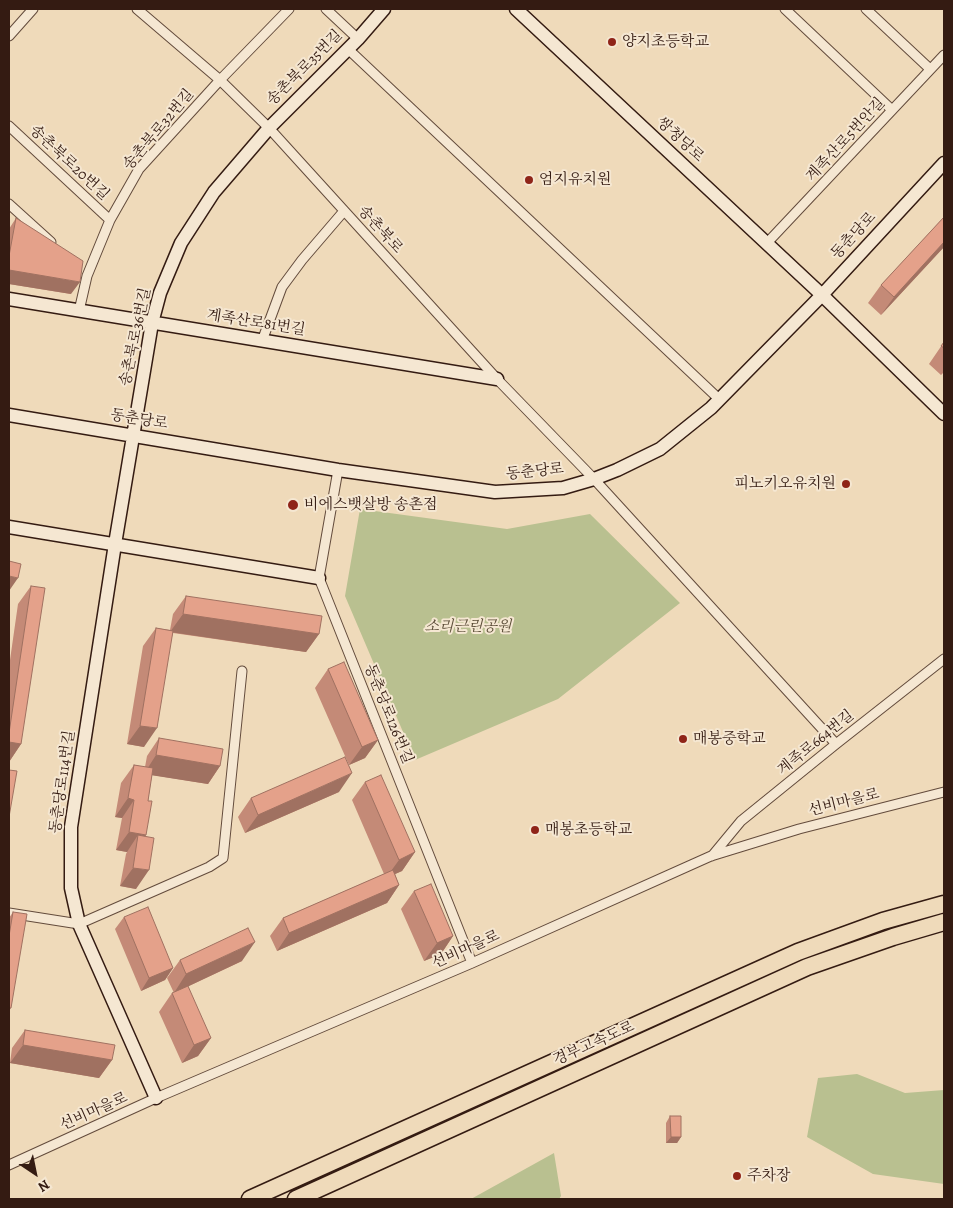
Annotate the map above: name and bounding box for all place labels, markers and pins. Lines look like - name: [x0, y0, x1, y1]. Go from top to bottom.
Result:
- place label: 양지초등학교: [622, 33, 709, 51]
- marker: 양지초등학교: [606, 36, 618, 48]
- place label: 엄지유치원: [539, 171, 611, 189]
- marker: 엄지유치원: [523, 174, 535, 186]
- place label: 피노키오유치원: [735, 475, 836, 493]
- marker: 피노키오유치원: [840, 478, 852, 490]
- place label: 비에스뱃살방 송촌점: [304, 496, 437, 514]
- marker: 비에스뱃살방 송촌점: [286, 498, 300, 512]
- place label: 매봉중학교: [693, 730, 765, 748]
- marker: 매봉중학교: [677, 733, 689, 745]
- place label: 매봉초등학교: [545, 821, 632, 839]
- marker: 매봉초등학교: [529, 824, 541, 836]
- place label: 주차장: [747, 1167, 790, 1185]
- marker: 주차장: [731, 1170, 743, 1182]

